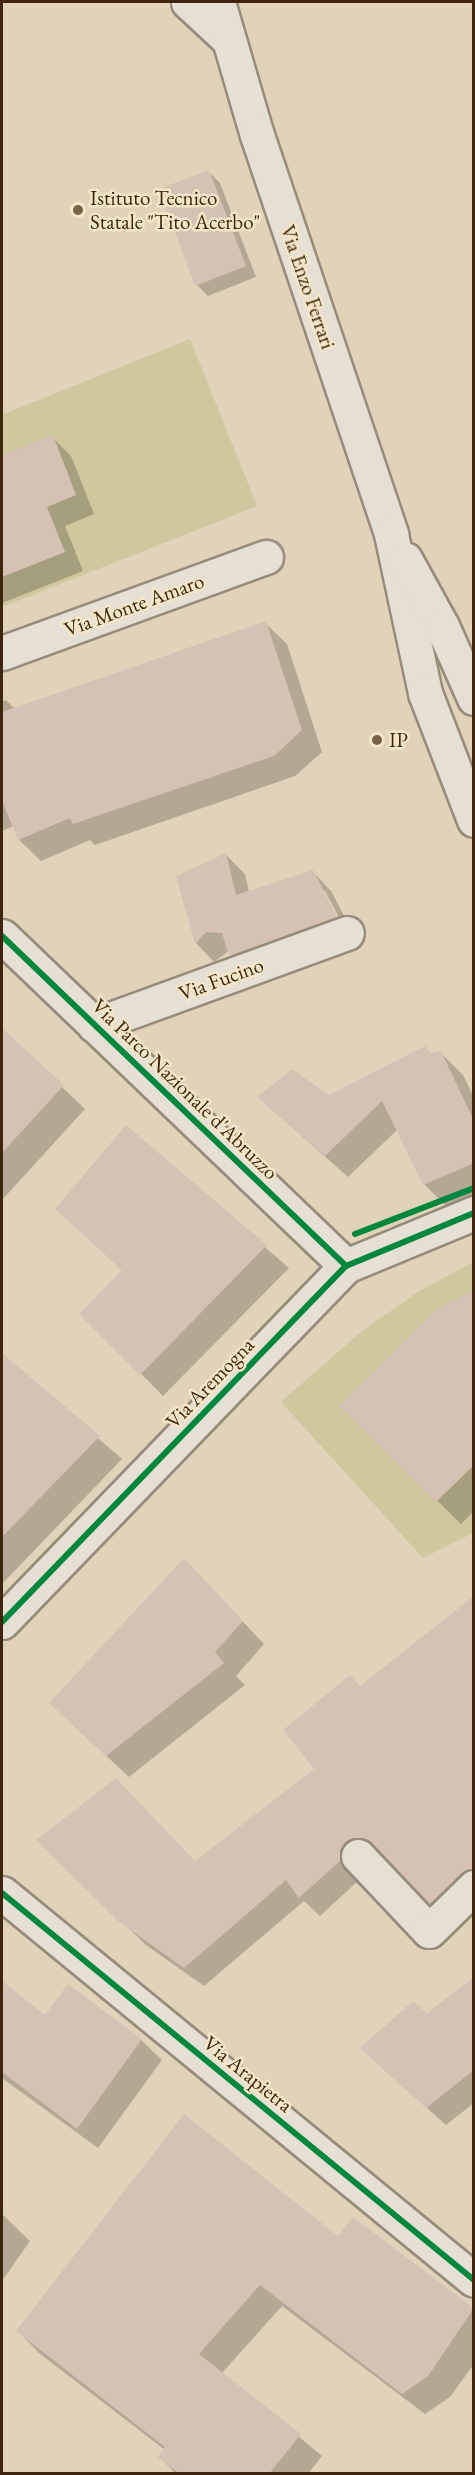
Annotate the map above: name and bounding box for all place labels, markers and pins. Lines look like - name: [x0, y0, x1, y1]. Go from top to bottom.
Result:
- place label: Istituto Tecnico Statale "Tito Acerbo": [90, 185, 260, 235]
- marker: Istituto Tecnico Statale "Tito Acerbo": [71, 203, 85, 217]
- place label: IP: [389, 727, 408, 753]
- marker: IP: [370, 733, 384, 747]

